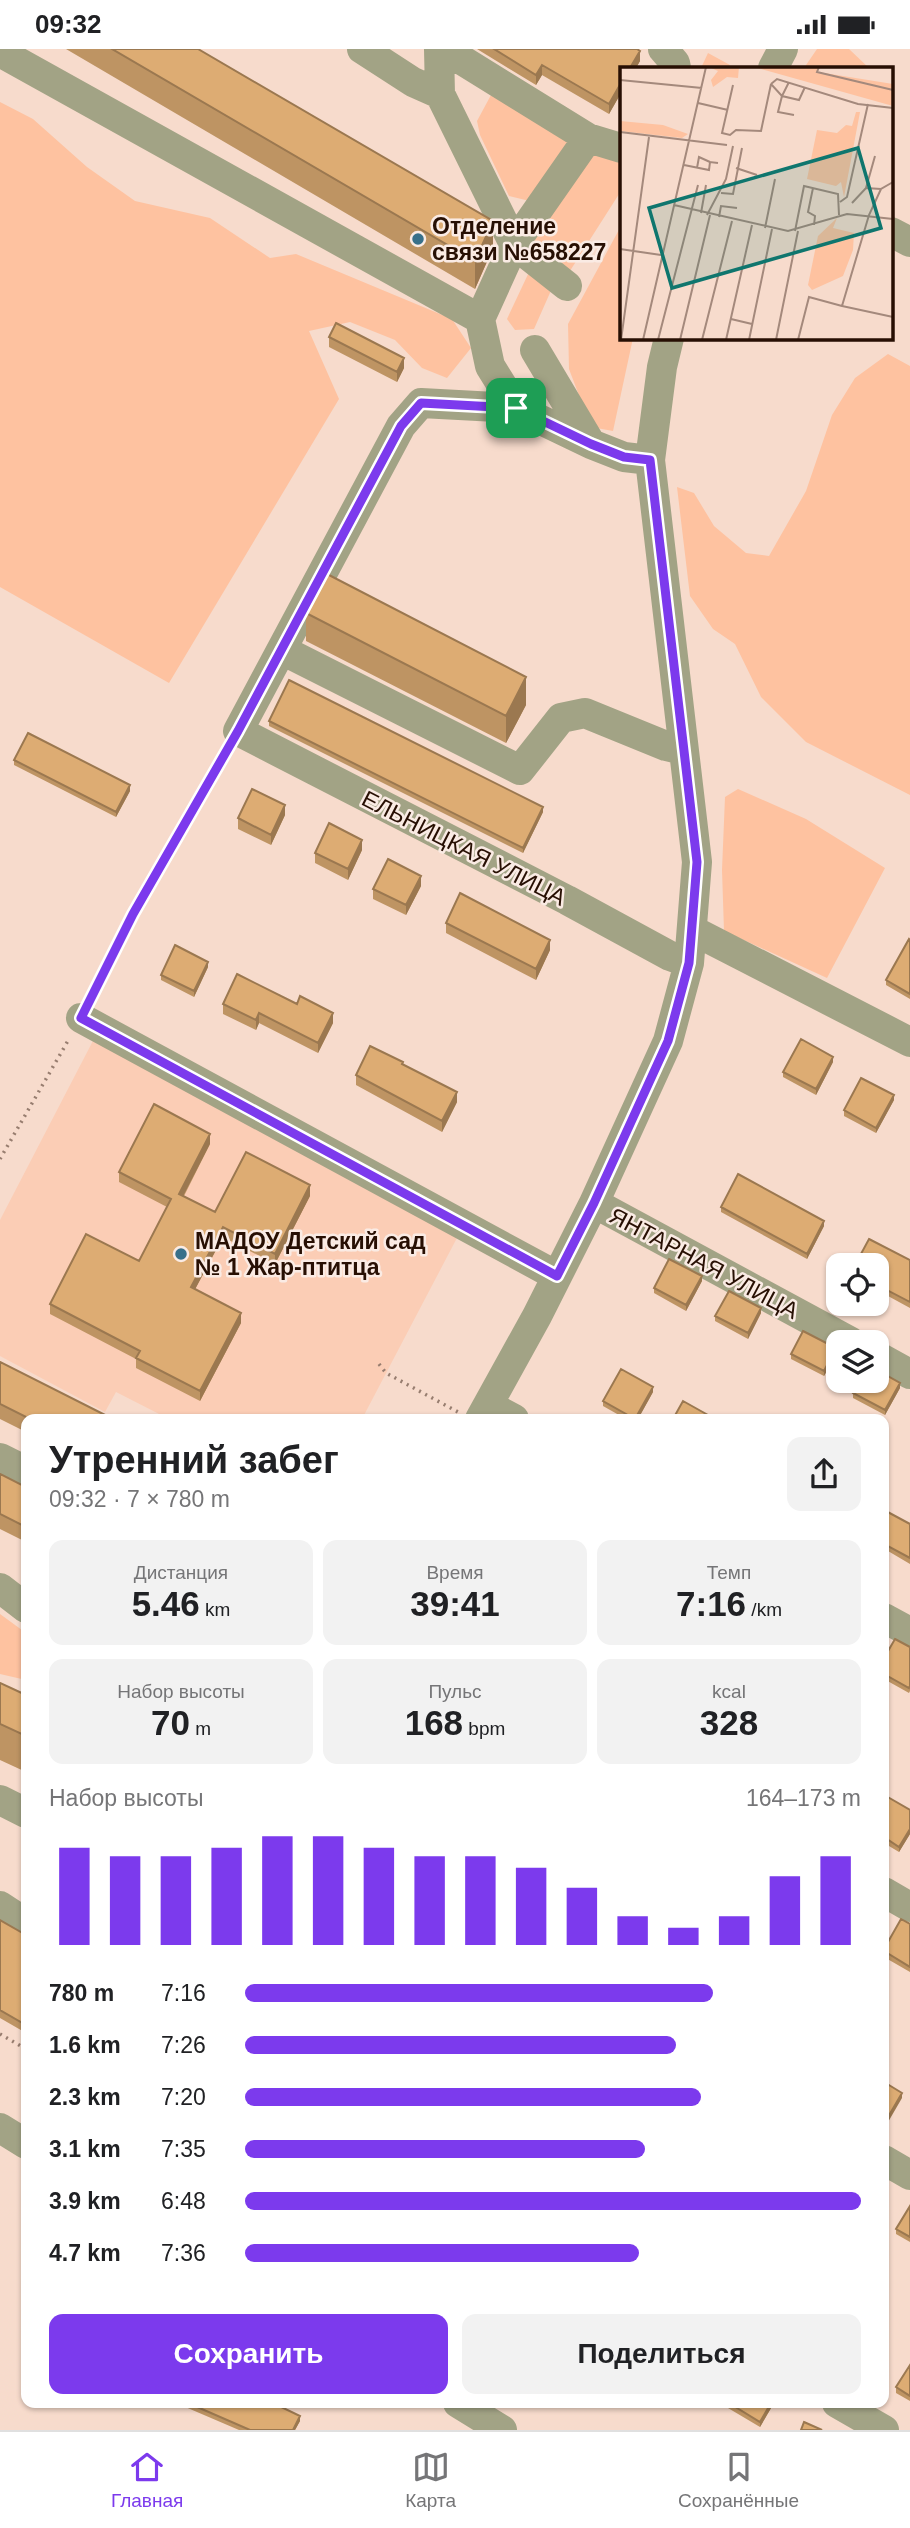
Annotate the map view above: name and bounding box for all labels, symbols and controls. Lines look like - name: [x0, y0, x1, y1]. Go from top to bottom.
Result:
- text: 09:32: [35, 9, 102, 39]
- inset map: [620, 67, 892, 339]
- place label: Отделение связи №658227: [432, 213, 606, 265]
- marker: Отделение связи №658227: [410, 231, 426, 247]
- pin: [486, 378, 546, 438]
- icon: arrive: [497, 389, 535, 427]
- street label: ЕЛЬНИЦКАЯ УЛИЦА: [358, 785, 571, 911]
- street label: ЯНТАРНАЯ УЛИЦА: [605, 1202, 803, 1324]
- place label: МАДОУ Детский сад № 1 Жар-птитца: [195, 1228, 426, 1280]
- marker: МАДОУ Детский сад № 1 Жар-птитца: [173, 1246, 189, 1262]
- map controls: [826, 1253, 889, 1393]
- button: locate: [826, 1253, 889, 1316]
- button: layers: [826, 1330, 889, 1393]
- button: share: [787, 1437, 861, 1511]
- text: Утренний забег: [49, 1439, 339, 1481]
- text: 09:32 · 7 × 780 m: [49, 1486, 230, 1512]
- text: Дистанция: [134, 1562, 228, 1583]
- text: Время: [426, 1562, 484, 1583]
- text: Темп: [707, 1562, 751, 1583]
- text: 5.46: [132, 1584, 200, 1623]
- text: 39:41: [410, 1584, 500, 1623]
- text: 7:16: [676, 1584, 746, 1623]
- text: km: [200, 1599, 230, 1620]
- text: /km: [746, 1599, 782, 1620]
- text: Набор высоты: [117, 1681, 245, 1702]
- text: Пульс: [428, 1681, 482, 1702]
- text: kcal: [712, 1681, 746, 1702]
- text: 70: [151, 1703, 190, 1742]
- text: 168: [405, 1703, 463, 1742]
- text: 328: [700, 1703, 758, 1742]
- text: m: [190, 1718, 211, 1739]
- text: bpm: [463, 1718, 505, 1739]
- text: Набор высоты: [49, 1785, 203, 1811]
- text: 164–173 m: [746, 1785, 861, 1811]
- text: 780 m: [49, 1980, 114, 2006]
- text: 7:16: [161, 1980, 206, 2006]
- text: 1.6 km: [49, 2032, 121, 2058]
- text: 7:26: [161, 2032, 206, 2058]
- text: 2.3 km: [49, 2084, 121, 2110]
- text: 7:20: [161, 2084, 206, 2110]
- text: 3.1 km: [49, 2136, 121, 2162]
- text: 7:35: [161, 2136, 206, 2162]
- text: 3.9 km: [49, 2188, 121, 2214]
- text: 6:48: [161, 2188, 206, 2214]
- text: 4.7 km: [49, 2240, 121, 2266]
- text: 7:36: [161, 2240, 206, 2266]
- button: Сохранить: [49, 2314, 448, 2394]
- button: Поделиться: [462, 2314, 861, 2394]
- tab: Главная: [111, 2448, 183, 2512]
- tab: Карта: [405, 2448, 456, 2512]
- tab: Сохранённые: [678, 2448, 799, 2512]

